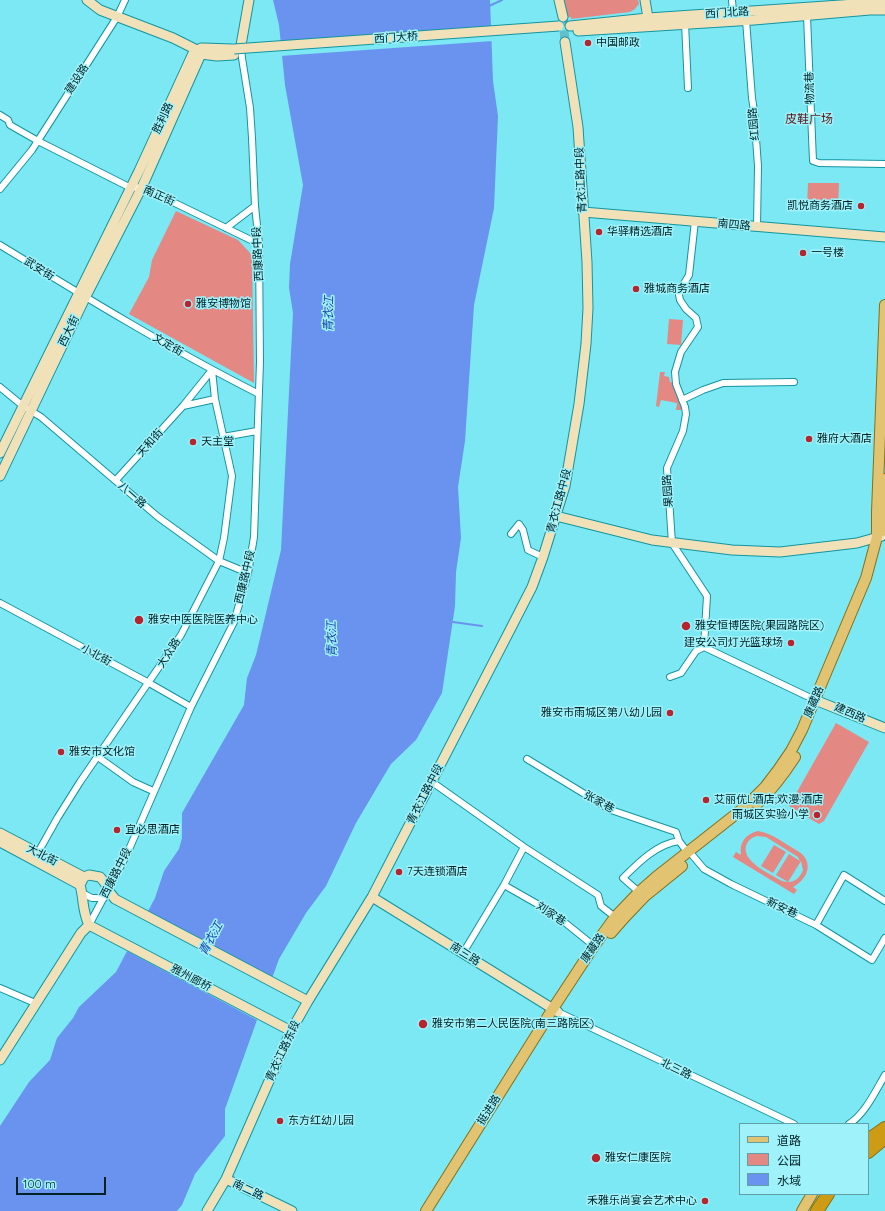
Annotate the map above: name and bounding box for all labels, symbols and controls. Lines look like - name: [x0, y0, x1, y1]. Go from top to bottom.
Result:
- street label: 西门北路: [705, 5, 749, 21]
- street label: 西门大桥: [374, 30, 418, 46]
- place label: 中国邮政: [596, 36, 640, 50]
- marker: 中国邮政: [583, 38, 593, 48]
- street label: 建设路: [62, 62, 92, 96]
- street label: 物流巷: [803, 71, 817, 105]
- street label: 胜利路: [150, 100, 176, 136]
- street label: 红园路: [746, 107, 762, 141]
- district label: 皮鞋广场: [785, 112, 833, 126]
- street label: 青衣江路中段: [573, 147, 589, 213]
- street label: 南正街: [141, 183, 177, 209]
- place label: 凯悦商务酒店: [787, 199, 853, 213]
- marker: 凯悦商务酒店: [856, 201, 866, 211]
- street label: 南四路: [717, 217, 751, 233]
- place label: 华驿精选酒店: [607, 225, 673, 239]
- street label: 西康路中段: [250, 226, 266, 282]
- marker: 华驿精选酒店: [594, 227, 604, 237]
- place label: 一号楼: [811, 246, 844, 260]
- marker: 一号楼: [798, 248, 808, 258]
- street label: 武安街: [22, 255, 56, 283]
- place label: 雅城商务酒店: [644, 282, 710, 296]
- marker: 雅城商务酒店: [631, 284, 641, 294]
- water label: 青衣江: [321, 296, 337, 332]
- place label: 雅安博物馆: [196, 297, 251, 311]
- marker: 雅安博物馆: [183, 299, 193, 309]
- street label: 西大街: [56, 313, 82, 349]
- street label: 文定街: [150, 331, 186, 359]
- street label: 天和街: [134, 426, 166, 460]
- place label: 雅府大酒店: [817, 432, 872, 446]
- marker: 雅府大酒店: [804, 434, 814, 444]
- place label: 天主堂: [201, 435, 234, 449]
- marker: 天主堂: [188, 437, 198, 447]
- street label: 青衣江路中段: [544, 467, 574, 535]
- street label: 果园路: [660, 474, 676, 508]
- street label: 八一路: [115, 479, 149, 511]
- street label: 西康路中段: [232, 549, 258, 605]
- place label: 雅安中医医院医养中心: [148, 613, 258, 627]
- marker: 雅安中医医院医养中心: [133, 614, 145, 626]
- place label: 雅安恒博医院(果园路院区): [695, 619, 824, 633]
- marker: 雅安恒博医院(果园路院区): [680, 620, 692, 632]
- water label: 青衣江: [324, 621, 340, 657]
- street label: 大众路: [154, 636, 184, 670]
- place label: 建安公司灯光篮球场: [684, 636, 783, 650]
- marker: 建安公司灯光篮球场: [786, 638, 796, 648]
- street label: 小北街: [78, 641, 114, 669]
- street label: 康藏路: [801, 684, 827, 720]
- street label: 建西路: [832, 700, 868, 726]
- place label: 雅安市雨城区第八幼儿园: [541, 706, 662, 720]
- marker: 雅安市雨城区第八幼儿园: [665, 708, 675, 718]
- place label: 雅安市文化馆: [69, 745, 135, 759]
- marker: 雅安市文化馆: [56, 747, 66, 757]
- street label: 青衣江路中段: [404, 762, 446, 826]
- street label: 张家巷: [581, 788, 617, 816]
- place label: 艾丽优L酒店;欢漫·酒店: [714, 793, 823, 807]
- marker: 艾丽优L酒店;欢漫·酒店: [701, 795, 711, 805]
- place label: 雨城区实验小学: [732, 808, 809, 822]
- marker: 雨城区实验小学: [812, 810, 822, 820]
- place label: 宜必思酒店: [125, 823, 180, 837]
- marker: 宜必思酒店: [112, 825, 122, 835]
- street label: 大北街: [24, 842, 60, 868]
- street label: 西康路中段: [98, 846, 134, 900]
- place label: 7天连锁酒店: [407, 865, 468, 879]
- marker: 7天连锁酒店: [394, 867, 404, 877]
- street label: 新安巷: [764, 895, 800, 921]
- street label: 刘家巷: [534, 899, 568, 929]
- water label: 青衣江: [196, 920, 226, 958]
- street label: 康藏路: [578, 931, 608, 965]
- street label: 南三路: [448, 940, 482, 968]
- street label: 雅州廊桥: [168, 962, 214, 994]
- place label: 雅安市第二人民医院(南三路院区): [432, 1017, 594, 1031]
- street label: 青衣江路东段: [263, 1018, 303, 1084]
- marker: 雅安市第二人民医院(南三路院区): [417, 1018, 429, 1030]
- street label: 北三路: [658, 1056, 694, 1082]
- street label: 挺进路: [475, 1093, 503, 1127]
- place label: 东方红幼儿园: [288, 1114, 354, 1128]
- marker: 东方红幼儿园: [275, 1116, 285, 1126]
- legend: [739, 1123, 869, 1195]
- text: 道路: [777, 1133, 801, 1148]
- place label: 雅安仁康医院: [605, 1151, 671, 1165]
- marker: 雅安仁康医院: [590, 1152, 602, 1164]
- text: 公园: [777, 1153, 801, 1168]
- scale bar: [18, 1169, 108, 1195]
- text: 水域: [777, 1173, 801, 1188]
- text: 100 m: [23, 1176, 56, 1191]
- street label: 南二路: [230, 1177, 266, 1203]
- place label: 禾雅乐尚宴会艺术中心: [587, 1194, 697, 1208]
- marker: 禾雅乐尚宴会艺术中心: [700, 1196, 710, 1206]

